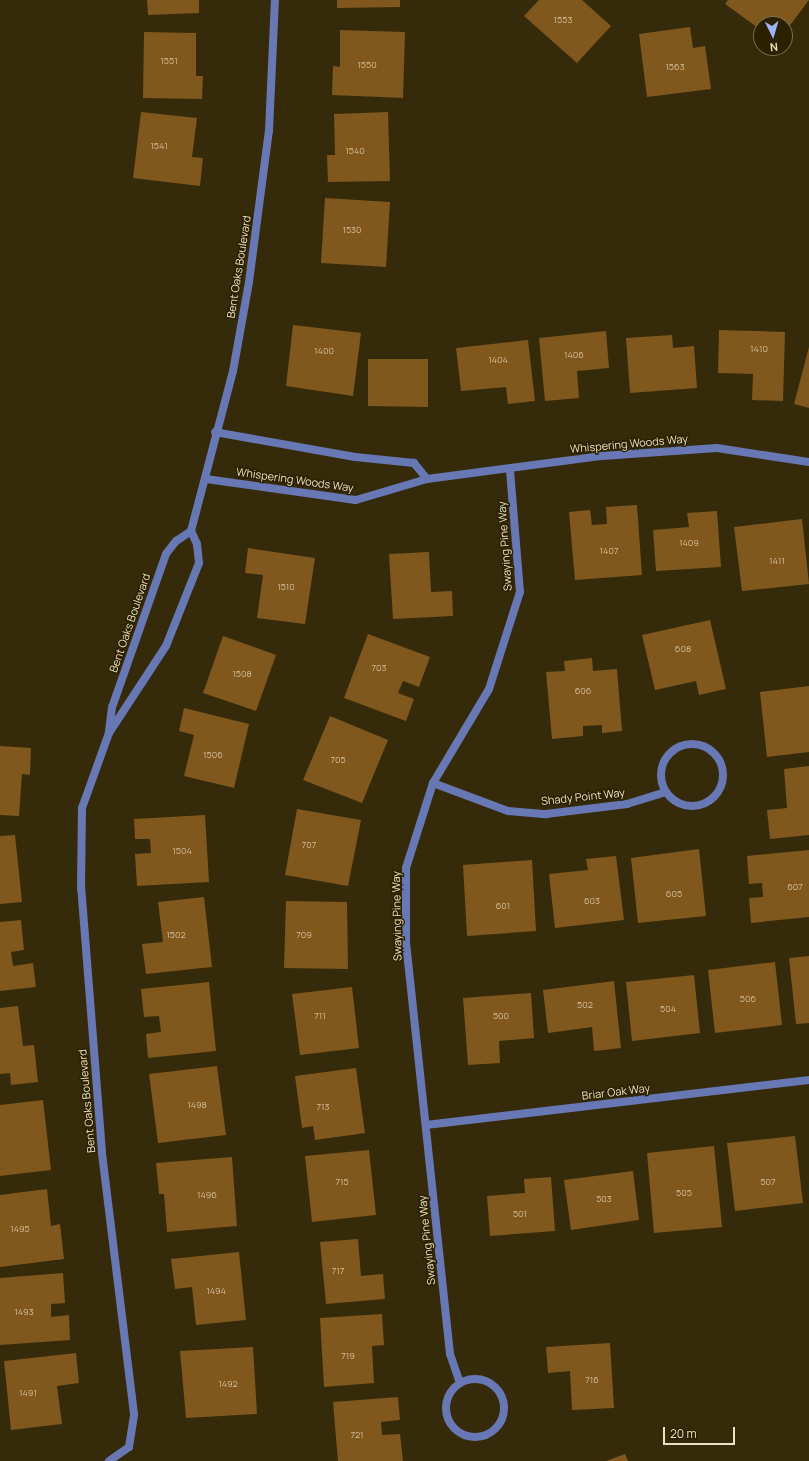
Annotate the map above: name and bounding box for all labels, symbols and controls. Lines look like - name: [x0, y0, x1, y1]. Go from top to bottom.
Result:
- house number: 1553: [554, 15, 572, 25]
- north arrow: [753, 16, 793, 56]
- text: N: [769, 40, 779, 55]
- house number: 1551: [160, 56, 178, 66]
- house number: 1550: [357, 60, 377, 70]
- house number: 1563: [665, 62, 685, 72]
- house number: 1541: [150, 141, 168, 151]
- house number: 1540: [345, 146, 365, 156]
- street label: Bent Oaks Boulevard: [224, 215, 254, 319]
- house number: 1530: [342, 225, 362, 235]
- house number: 1410: [750, 344, 768, 354]
- house number: 1400: [314, 346, 334, 356]
- house number: 1406: [564, 350, 584, 360]
- house number: 1404: [488, 355, 508, 365]
- street label: Whispering Woods Way: [569, 432, 689, 456]
- street label: Whispering Woods Way: [235, 465, 355, 495]
- street label: Swaying Pine Way: [495, 501, 515, 591]
- house number: 1409: [679, 538, 699, 548]
- house number: 1407: [600, 546, 618, 556]
- house number: 1411: [769, 556, 785, 566]
- street label: Bent Oaks Boulevard: [107, 572, 153, 674]
- house number: 1510: [277, 582, 295, 592]
- house number: 608: [675, 644, 691, 654]
- house number: 703: [372, 663, 386, 673]
- house number: 1508: [232, 669, 252, 679]
- house number: 606: [575, 686, 591, 696]
- house number: 1506: [203, 750, 223, 760]
- house number: 705: [330, 755, 346, 765]
- street label: Shady Point Way: [540, 786, 626, 808]
- house number: 707: [302, 840, 316, 850]
- house number: 1504: [172, 846, 192, 856]
- street label: Swaying Pine Way: [390, 871, 404, 961]
- house number: 607: [787, 882, 803, 892]
- house number: 605: [666, 889, 682, 899]
- house number: 603: [584, 896, 600, 906]
- house number: 601: [496, 901, 510, 911]
- house number: 1502: [166, 930, 186, 940]
- house number: 709: [296, 930, 312, 940]
- house number: 506: [740, 994, 756, 1004]
- house number: 502: [577, 1000, 593, 1010]
- house number: 504: [660, 1004, 676, 1014]
- house number: 711: [314, 1011, 326, 1021]
- house number: 500: [493, 1011, 509, 1021]
- street label: Bent Oaks Boulevard: [76, 1049, 98, 1153]
- street label: Briar Oak Way: [581, 1081, 651, 1103]
- house number: 1498: [187, 1100, 207, 1110]
- house number: 713: [316, 1102, 330, 1112]
- house number: 715: [335, 1177, 349, 1187]
- house number: 507: [760, 1177, 776, 1187]
- house number: 505: [676, 1188, 692, 1198]
- house number: 1496: [197, 1190, 217, 1200]
- house number: 503: [596, 1194, 612, 1204]
- street label: Swaying Pine Way: [416, 1195, 438, 1285]
- house number: 501: [513, 1209, 527, 1219]
- house number: 1495: [10, 1224, 30, 1234]
- house number: 717: [332, 1266, 344, 1276]
- house number: 1494: [206, 1286, 226, 1296]
- house number: 1493: [14, 1307, 34, 1317]
- house number: 719: [341, 1351, 355, 1361]
- house number: 716: [585, 1375, 599, 1385]
- house number: 1492: [218, 1379, 238, 1389]
- house number: 1491: [19, 1388, 37, 1398]
- scale bar: [665, 1419, 737, 1445]
- text: 20 m: [670, 1425, 697, 1442]
- house number: 721: [350, 1430, 364, 1440]

